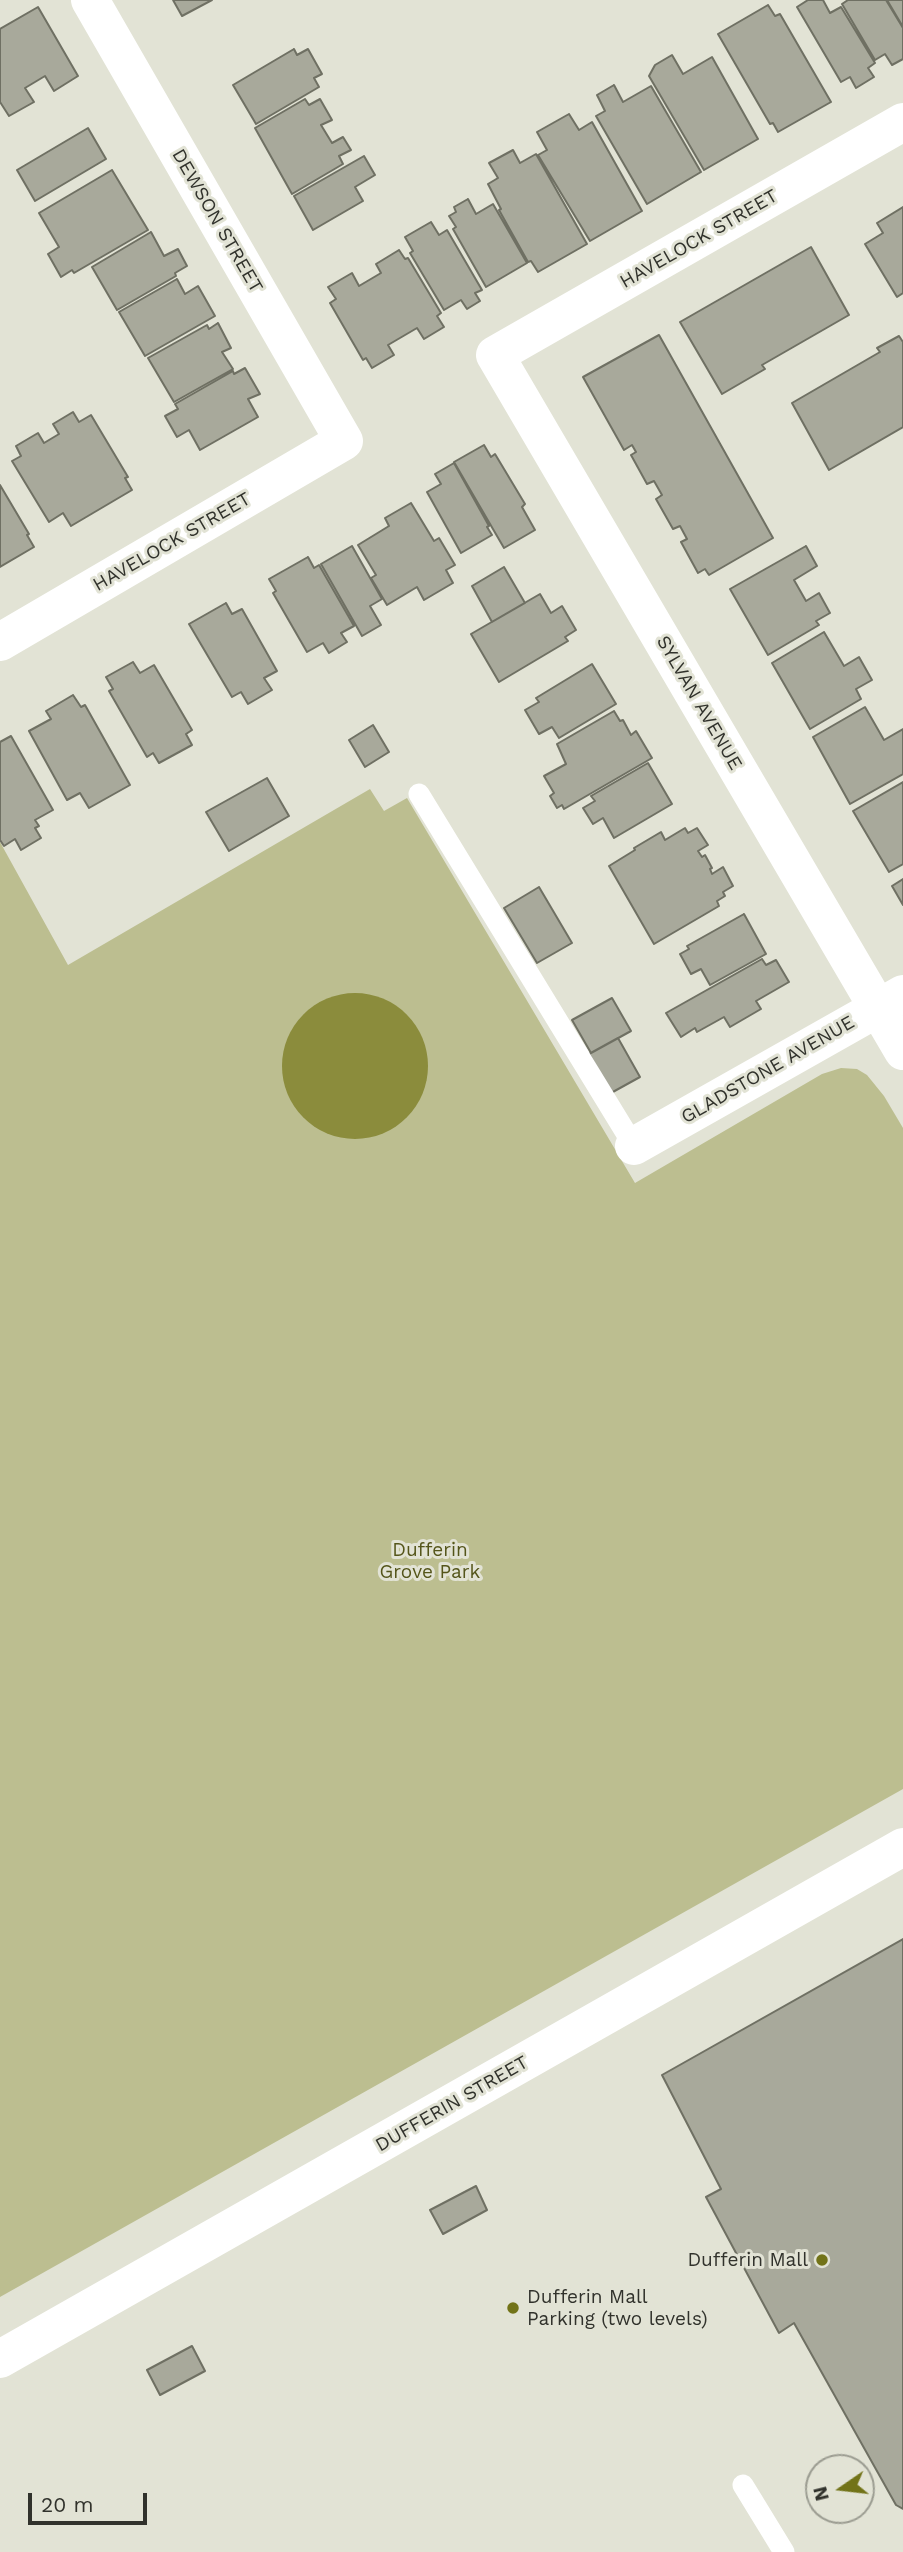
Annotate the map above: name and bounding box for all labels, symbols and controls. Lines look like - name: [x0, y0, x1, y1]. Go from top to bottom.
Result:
- street label: DEWSON STREET: [167, 145, 267, 297]
- street label: HAVELOCK STREET: [616, 185, 782, 293]
- street label: HAVELOCK STREET: [89, 488, 255, 596]
- street label: SYLVAN AVENUE: [651, 632, 747, 774]
- street label: GLADSTONE AVENUE: [677, 1011, 859, 1129]
- park label: Dufferin Grove Park: [380, 1539, 480, 1583]
- street label: DUFFERIN STREET: [372, 2051, 532, 2157]
- place label: Dufferin Mall: [687, 2249, 808, 2271]
- marker: Dufferin Mall: [814, 2252, 830, 2268]
- place label: Dufferin Mall Parking (two levels): [527, 2286, 708, 2330]
- marker: Dufferin Mall Parking (two levels): [505, 2300, 521, 2316]
- north arrow: [805, 2454, 875, 2524]
- scale bar: [32, 2478, 150, 2522]
- text: N: [808, 2484, 834, 2503]
- text: 20 m: [41, 2492, 93, 2517]

